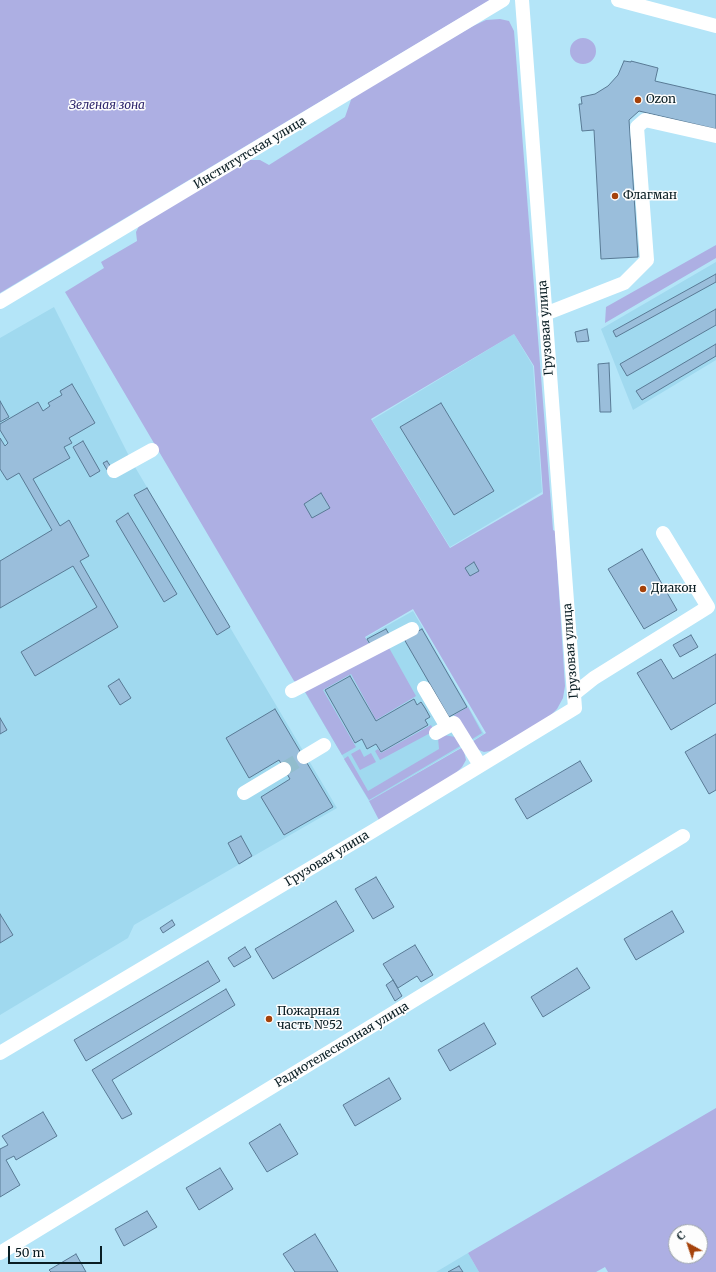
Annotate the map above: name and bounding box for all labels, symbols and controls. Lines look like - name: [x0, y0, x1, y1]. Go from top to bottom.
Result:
- place label: Ozon: [646, 93, 676, 107]
- marker: Ozon: [633, 95, 643, 105]
- park label: Зеленая зона: [69, 99, 145, 113]
- street label: Институтская улица: [191, 114, 309, 192]
- place label: Флагман: [623, 189, 677, 203]
- marker: Флагман: [610, 191, 620, 201]
- street label: Грузовая улица: [535, 280, 557, 376]
- place label: Диакон: [651, 582, 697, 596]
- marker: Диакон: [638, 584, 648, 594]
- street label: Грузовая улица: [560, 603, 582, 699]
- street label: Грузовая улица: [282, 828, 372, 890]
- street label: Радиотелескопная улица: [272, 999, 412, 1091]
- place label: Пожарная часть №52: [277, 1005, 343, 1033]
- marker: Пожарная часть №52: [264, 1014, 274, 1024]
- north arrow: [668, 1224, 708, 1264]
- text: С: [674, 1228, 688, 1243]
- scale bar: [10, 1238, 104, 1264]
- text: 50 m: [15, 1245, 44, 1260]

